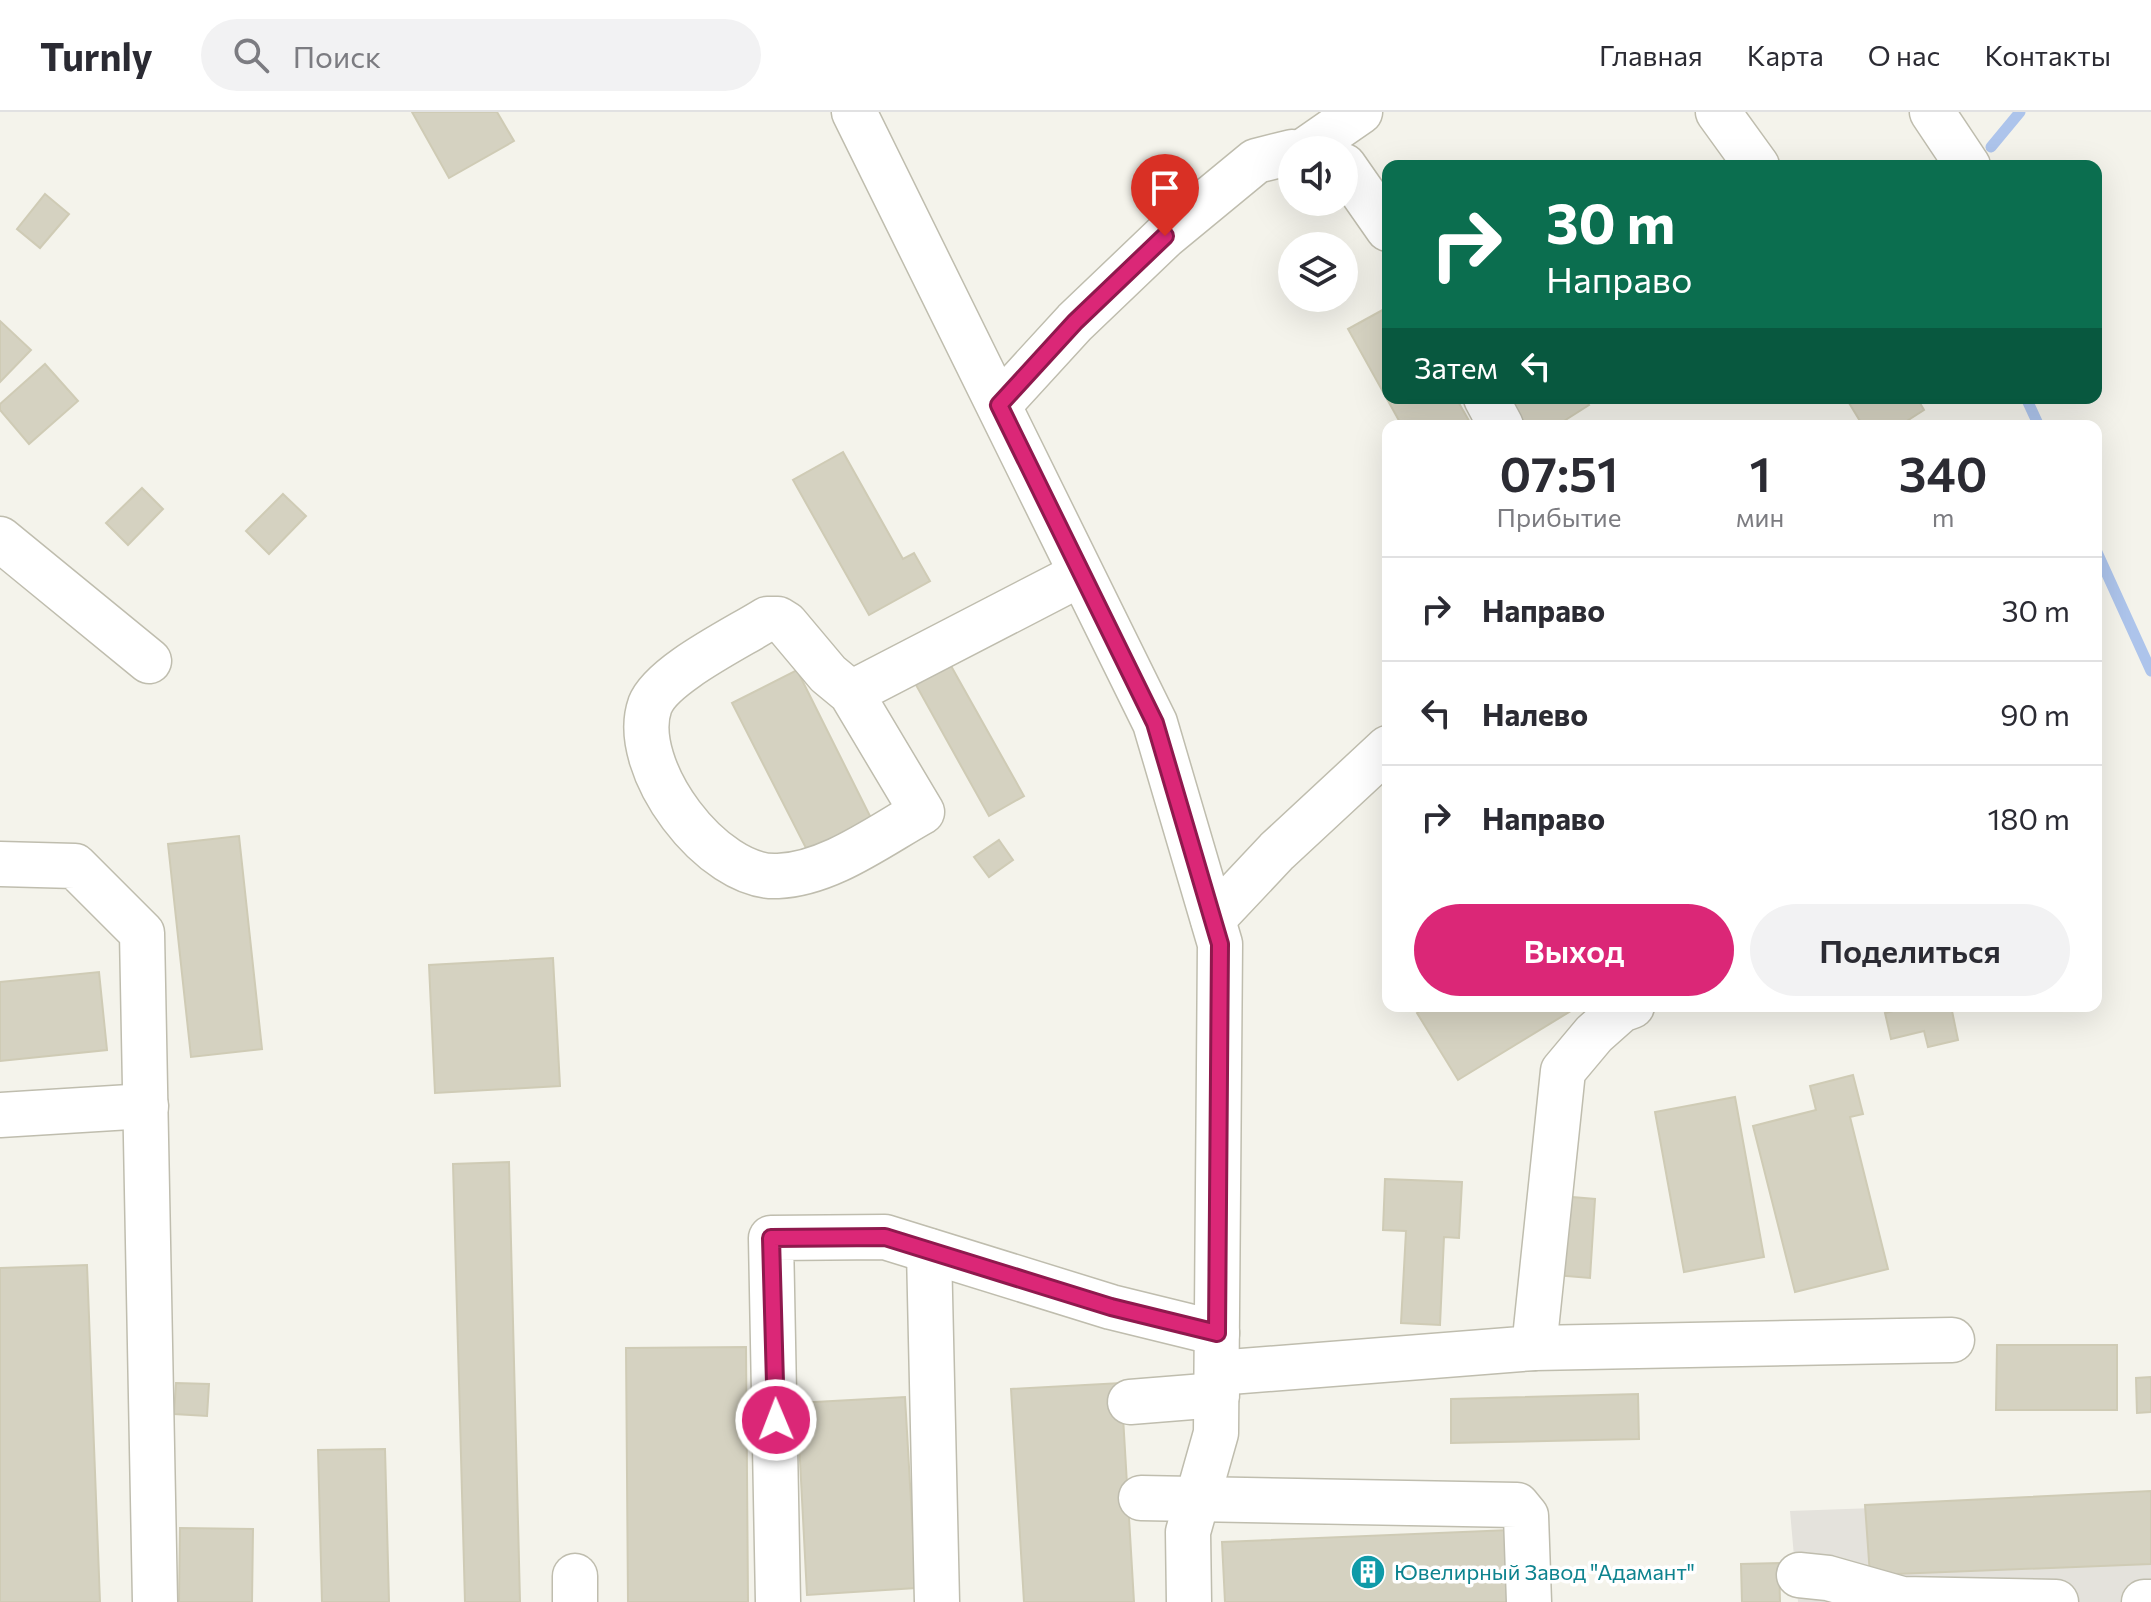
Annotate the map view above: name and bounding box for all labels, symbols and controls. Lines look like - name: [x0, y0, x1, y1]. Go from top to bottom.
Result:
- search box: [201, 19, 761, 91]
- text: Turnly: [40, 32, 153, 79]
- icon: search: [229, 33, 273, 77]
- text: Поиск: [293, 37, 381, 74]
- text: Главная: [1599, 38, 1703, 72]
- text: Карта: [1747, 38, 1824, 72]
- text: О нас: [1868, 38, 1940, 72]
- text: Контакты: [1984, 38, 2111, 72]
- map controls: [1278, 136, 1358, 312]
- button: sound: [1278, 136, 1358, 216]
- pin: [1131, 154, 1199, 236]
- icon: arrive: [1143, 166, 1187, 210]
- text: 30 m: [1546, 187, 1675, 256]
- icon: right: [1414, 192, 1518, 296]
- button: layers: [1278, 232, 1358, 312]
- text: Направо: [1546, 256, 1692, 300]
- icon: left: [1514, 344, 1558, 388]
- text: Затем: [1414, 348, 1498, 385]
- text: 07:51: [1500, 443, 1618, 502]
- text: 1: [1749, 443, 1771, 502]
- text: 340: [1899, 443, 1987, 502]
- text: Прибытие: [1497, 501, 1622, 532]
- text: мин: [1736, 501, 1784, 532]
- text: m: [1932, 501, 1954, 532]
- icon: right: [1414, 587, 1458, 631]
- text: Направо: [1482, 591, 1605, 628]
- text: 30 m: [2001, 591, 2070, 628]
- icon: left: [1414, 691, 1458, 735]
- text: Налево: [1482, 695, 1588, 732]
- text: 90 m: [2000, 695, 2070, 732]
- icon: right: [1414, 795, 1458, 839]
- text: Направо: [1482, 799, 1605, 836]
- text: 180 m: [1987, 799, 2070, 836]
- button: Выход: [1414, 904, 1734, 996]
- button: Поделиться: [1750, 904, 2070, 996]
- position arrow: [734, 1378, 818, 1462]
- building icon: Ювелирный Завод "Адамант": [1349, 1553, 1387, 1591]
- place label: Ювелирный Завод "Адамант": [1394, 1558, 1695, 1585]

